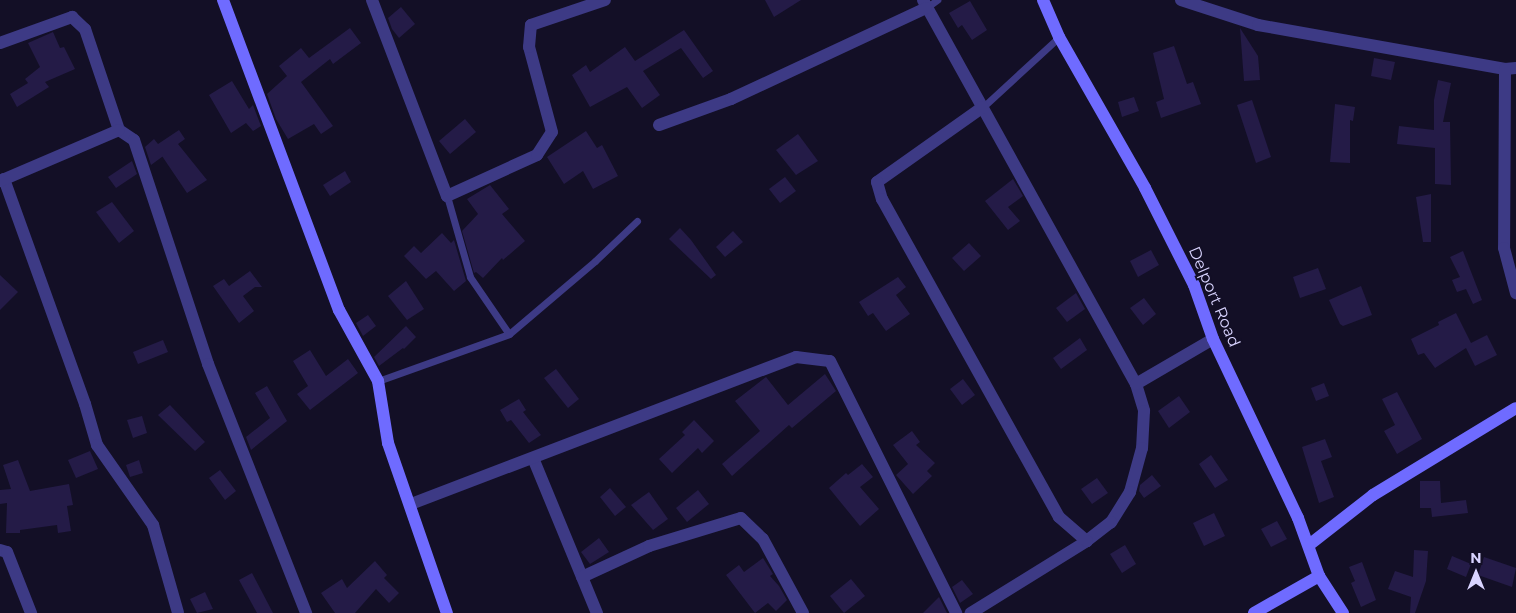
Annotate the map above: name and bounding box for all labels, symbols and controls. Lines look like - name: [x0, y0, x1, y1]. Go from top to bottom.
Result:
- street label: Delport Road: [1184, 244, 1244, 350]
- north arrow: [1451, 548, 1501, 598]
- text: N: [1470, 549, 1482, 567]

